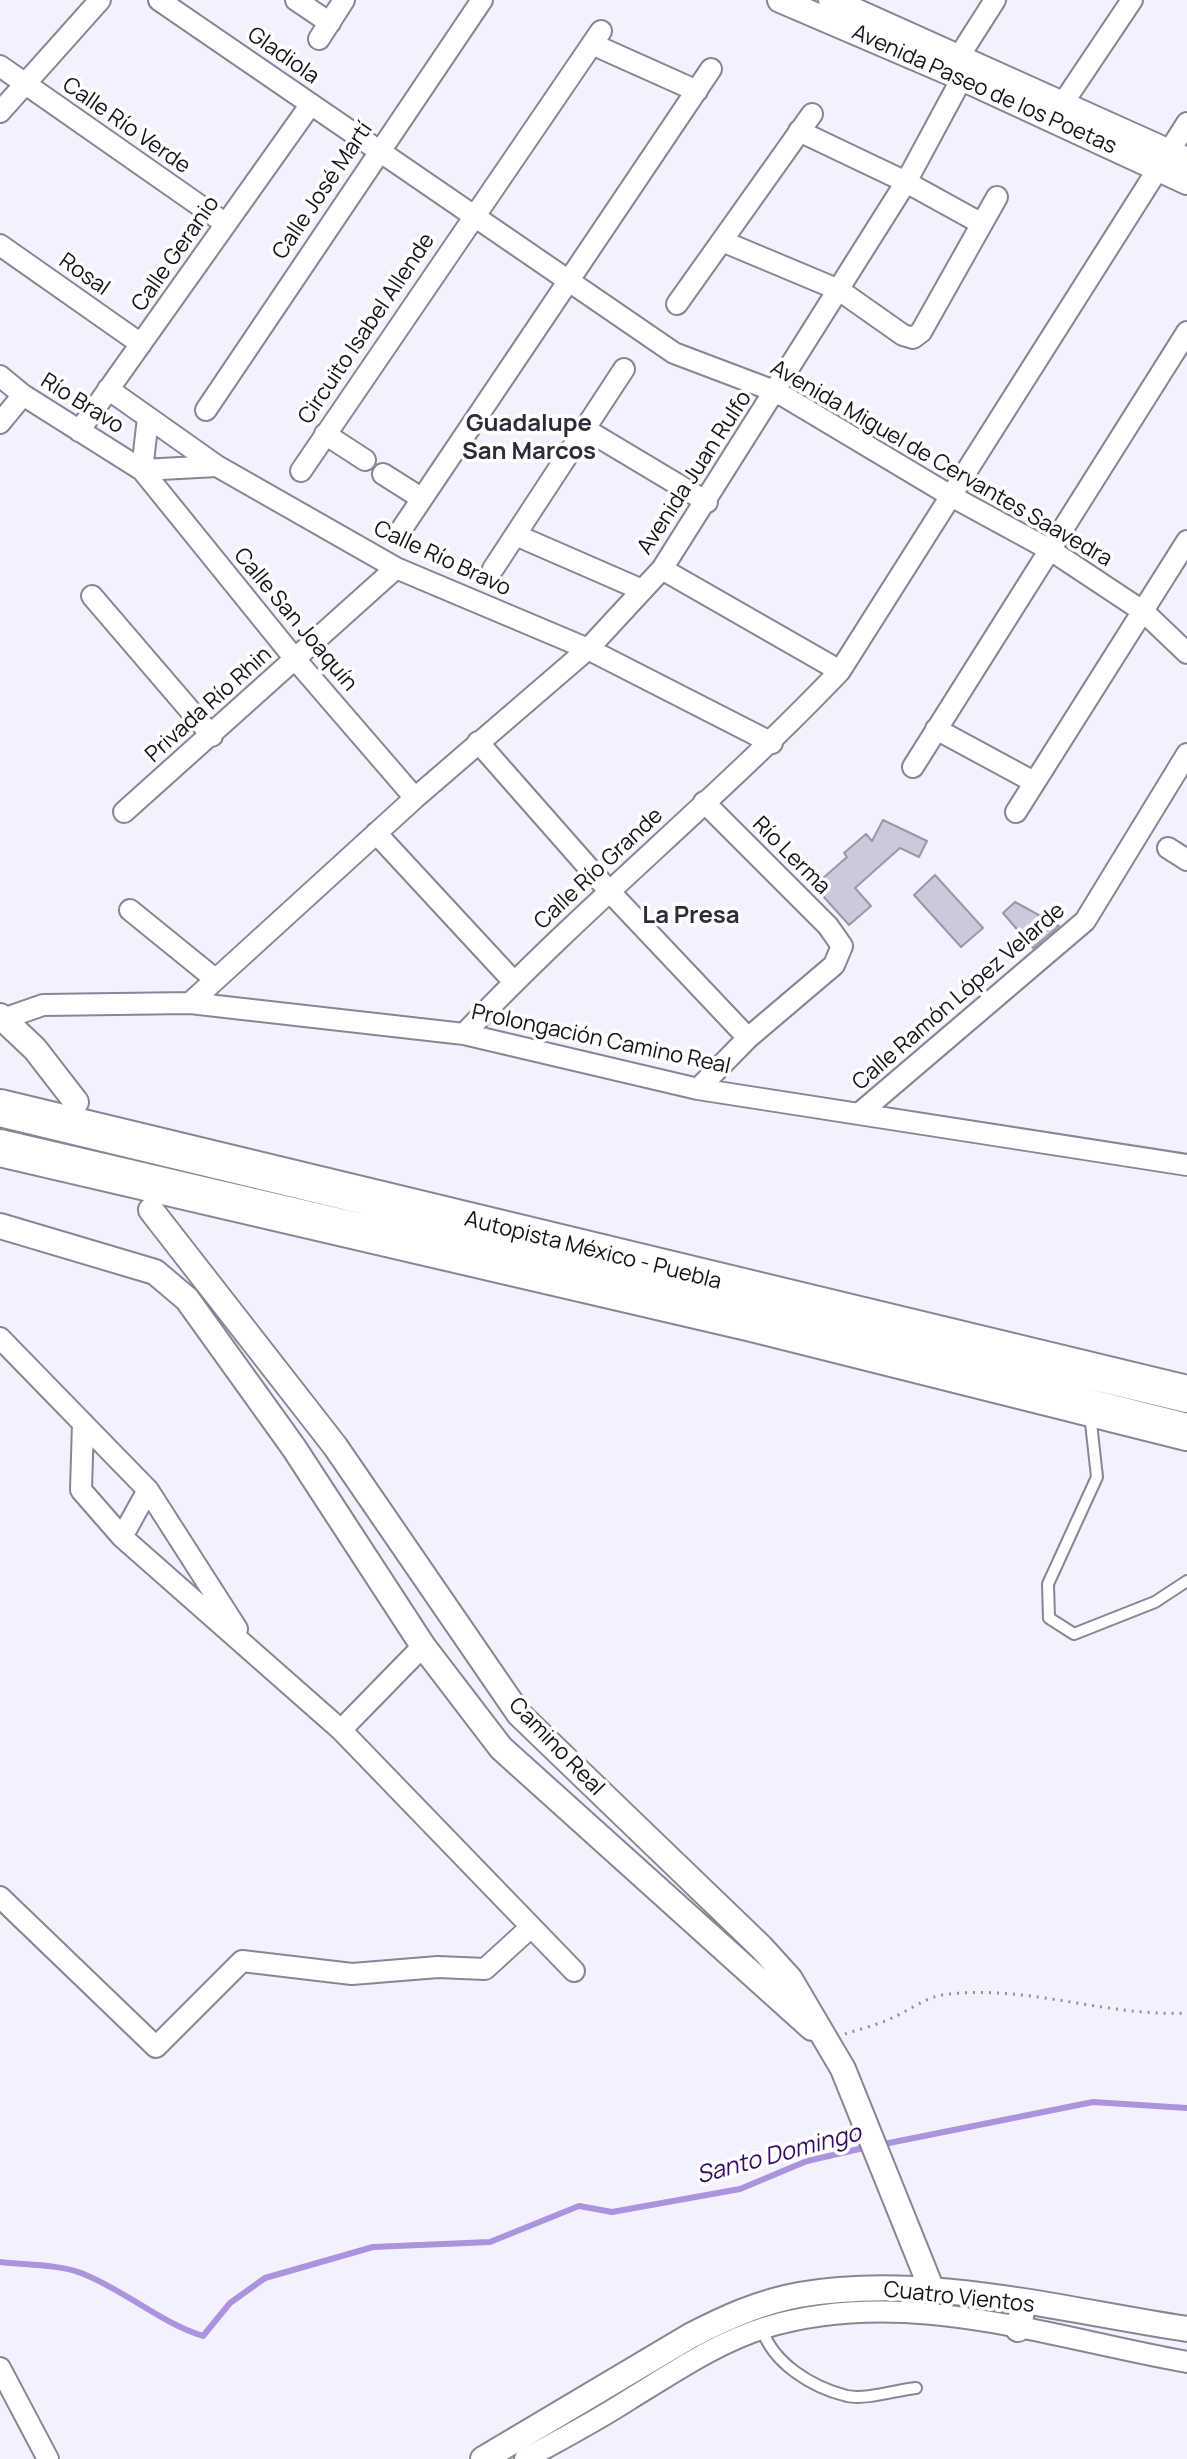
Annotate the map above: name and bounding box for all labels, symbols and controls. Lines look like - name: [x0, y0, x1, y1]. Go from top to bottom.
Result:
- street label: Avenida Paseo de los Poetas: [848, 20, 1120, 160]
- street label: Gladiola: [242, 22, 324, 90]
- street label: Calle Río Verde: [57, 72, 195, 180]
- street label: Calle José Martí: [267, 117, 379, 265]
- street label: Calle Geranio: [127, 191, 225, 317]
- street label: Circuito Isabel Allende: [293, 228, 441, 430]
- street label: Rosal: [54, 248, 114, 302]
- street label: Avenida Miguel de Cervantes Saavedra: [766, 355, 1116, 573]
- street label: Río Bravo: [36, 368, 128, 440]
- street label: Avenida Juan Rulfo: [632, 386, 758, 560]
- district label: Guadalupe San Marcos: [462, 410, 596, 466]
- street label: Calle Río Bravo: [369, 516, 515, 602]
- street label: Calle San Joaquín: [228, 543, 362, 697]
- street label: Privada Río Rhin: [141, 642, 277, 768]
- street label: Calle Río Grande: [529, 803, 669, 935]
- street label: Río Lerma: [747, 812, 835, 900]
- street label: Calle Ramón López Velarde: [847, 898, 1071, 1096]
- district label: La Presa: [642, 902, 740, 930]
- street label: Prolongación Camino Real: [469, 1000, 733, 1080]
- street label: Autopista México - Puebla: [462, 1206, 724, 1296]
- street label: Camino Real: [503, 1693, 609, 1801]
- water label: Santo Domingo: [693, 2119, 865, 2191]
- street label: Cuatro Vientos: [882, 2277, 1036, 2319]

